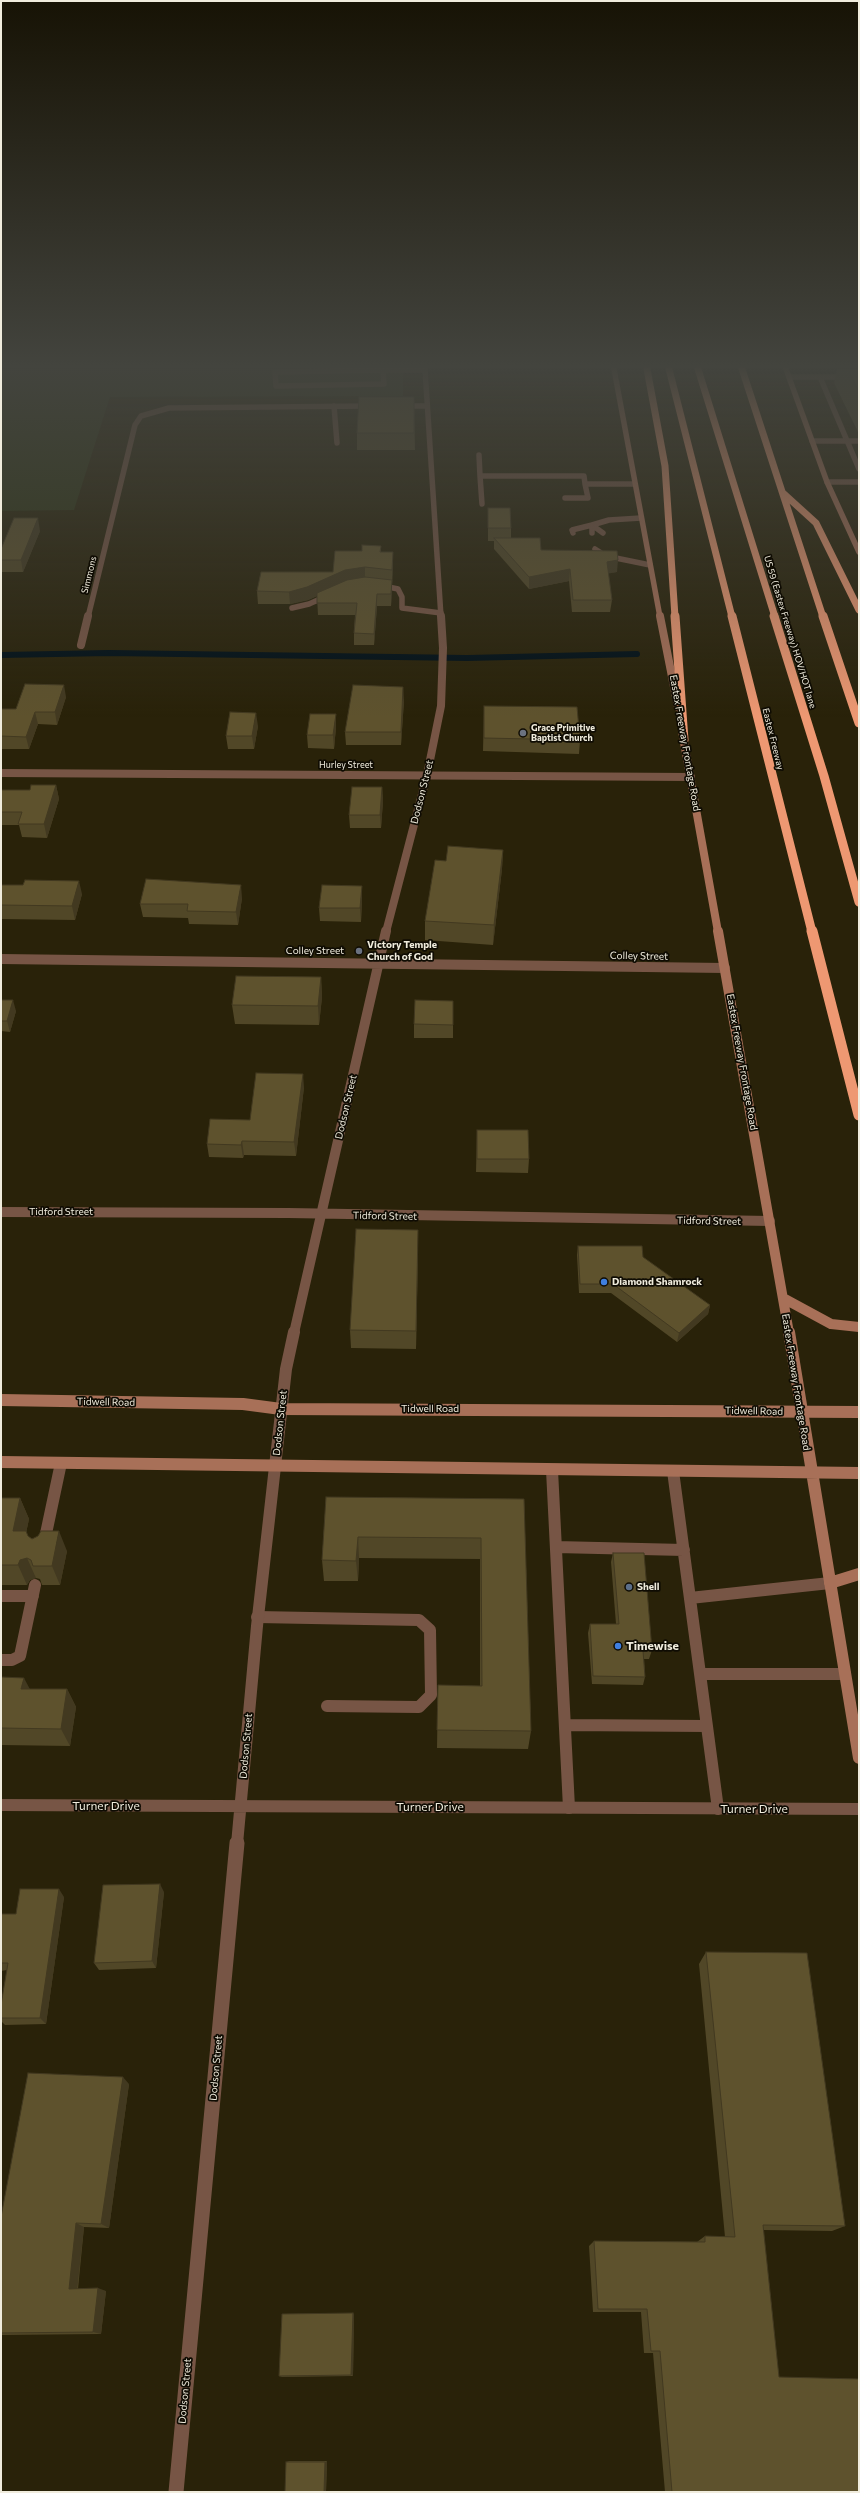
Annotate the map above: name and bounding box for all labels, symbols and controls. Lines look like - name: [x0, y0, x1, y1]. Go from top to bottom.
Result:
- street label: US 59 (Eastex Freeway) HOV/HOT lane: [762, 554, 818, 710]
- street label: Simmons: [79, 555, 99, 595]
- street label: Eastex Freeway Frontage Road: [667, 674, 703, 812]
- street label: Eastex Freeway: [760, 707, 786, 771]
- place label: Grace Primitive Baptist Church: [531, 723, 595, 744]
- marker: Grace Primitive Baptist Church: [518, 728, 528, 738]
- street label: Dodson Street: [408, 759, 436, 825]
- street label: Hurley Street: [319, 760, 373, 770]
- place label: Victory Temple Church of God: [367, 939, 437, 962]
- street label: Colley Street: [286, 945, 344, 957]
- marker: Victory Temple Church of God: [354, 946, 364, 956]
- street label: Colley Street: [610, 949, 668, 963]
- street label: Eastex Freeway Frontage Road: [724, 993, 760, 1131]
- street label: Dodson Street: [333, 1074, 359, 1140]
- street label: Tidford Street: [29, 1206, 93, 1218]
- street label: Tidford Street: [353, 1209, 417, 1223]
- street label: Tidford Street: [677, 1214, 741, 1228]
- place label: Diamond Shamrock: [612, 1276, 702, 1288]
- marker: Diamond Shamrock: [599, 1277, 609, 1287]
- street label: Eastex Freeway Frontage Road: [779, 1313, 813, 1451]
- street label: Dodson Street: [271, 1390, 289, 1456]
- street label: Tidwell Road: [77, 1395, 135, 1409]
- street label: Tidwell Road: [401, 1403, 459, 1415]
- street label: Tidwell Road: [725, 1404, 783, 1418]
- place label: Shell: [637, 1581, 660, 1593]
- marker: Shell: [624, 1582, 634, 1592]
- place label: Timewise: [626, 1639, 679, 1653]
- marker: Timewise: [613, 1641, 623, 1651]
- street label: Dodson Street: [237, 1713, 255, 1779]
- street label: Turner Drive: [72, 1799, 140, 1813]
- street label: Turner Drive: [396, 1800, 464, 1814]
- street label: Turner Drive: [720, 1802, 788, 1816]
- street label: Dodson Street: [207, 2035, 225, 2101]
- street label: Dodson Street: [176, 2358, 194, 2424]

